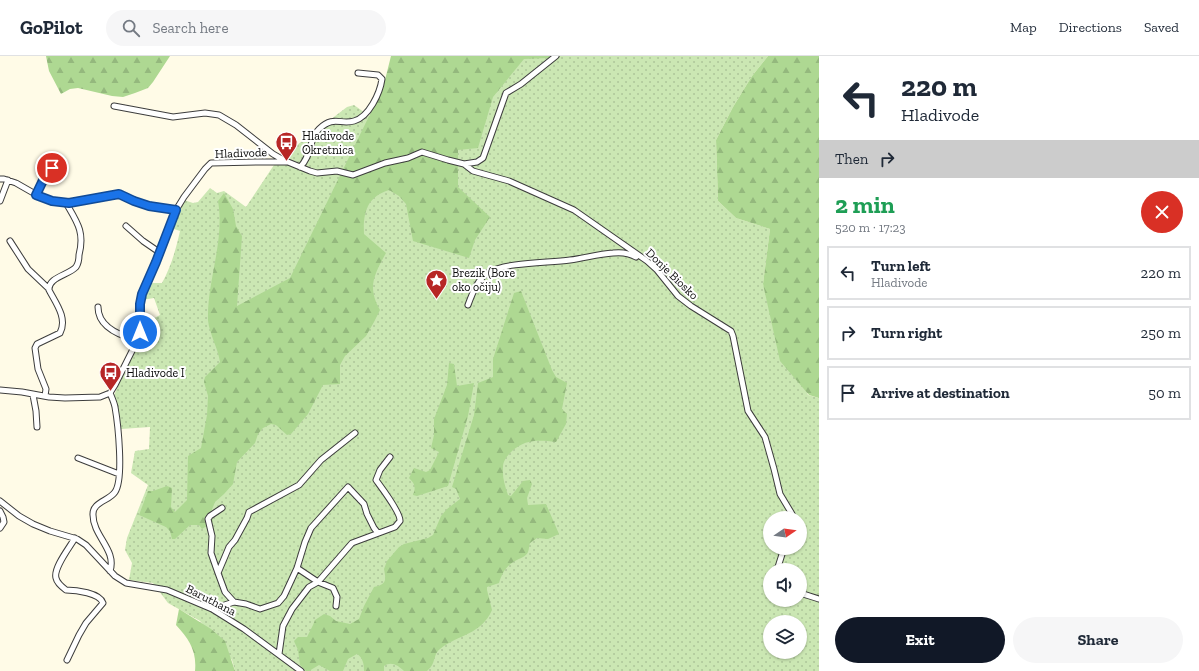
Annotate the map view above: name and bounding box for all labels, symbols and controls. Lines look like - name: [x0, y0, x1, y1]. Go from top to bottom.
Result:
- search box: [106, 10, 386, 46]
- text: GoPilot: [20, 16, 82, 39]
- icon: search: [120, 17, 142, 39]
- text: Search here: [152, 19, 228, 37]
- text: Map: [1010, 19, 1037, 36]
- text: Directions: [1059, 19, 1122, 36]
- text: Saved: [1144, 19, 1179, 36]
- text: 220 m: [901, 70, 977, 103]
- icon: left: [835, 72, 887, 124]
- text: Hladivode: [901, 104, 979, 126]
- place label: Hladivode Okretnica: [302, 129, 354, 157]
- bus stop icon: Hladivode Okretnica: [274, 130, 300, 163]
- street label: Hladivode: [215, 145, 268, 161]
- icon: right: [876, 148, 898, 170]
- text: Then: [835, 150, 868, 168]
- pin: [35, 151, 69, 185]
- icon: arrive: [41, 157, 63, 179]
- text: 2 min: [835, 190, 895, 219]
- button: close: [1141, 191, 1183, 233]
- text: 520 m · 17:23: [835, 220, 906, 235]
- street label: Donje Biosko: [642, 246, 701, 303]
- text: Turn left: [871, 257, 931, 275]
- icon: left: [837, 262, 859, 284]
- text: 220 m: [1141, 264, 1181, 282]
- place label: Brezik (Bore oko očiju): [452, 266, 516, 295]
- place icon: Brezik (Bore oko očiju): [423, 267, 449, 300]
- text: Hladivode: [871, 275, 927, 290]
- position arrow: [119, 311, 161, 353]
- icon: right: [837, 322, 859, 344]
- text: Turn right: [871, 324, 942, 342]
- text: 250 m: [1141, 324, 1181, 342]
- bus stop icon: Hladivode I: [98, 360, 124, 393]
- place label: Hladivode I: [126, 366, 185, 380]
- icon: arrive: [837, 382, 859, 404]
- text: Arrive at destination: [871, 384, 1010, 402]
- text: 50 m: [1148, 384, 1181, 402]
- north arrow: [763, 511, 807, 555]
- map controls: [763, 511, 807, 659]
- button: sound: [763, 563, 807, 607]
- street label: Baruthana: [184, 581, 239, 619]
- button: layers: [763, 615, 807, 659]
- button: Exit: [835, 617, 1005, 663]
- button: Share: [1013, 617, 1183, 663]

